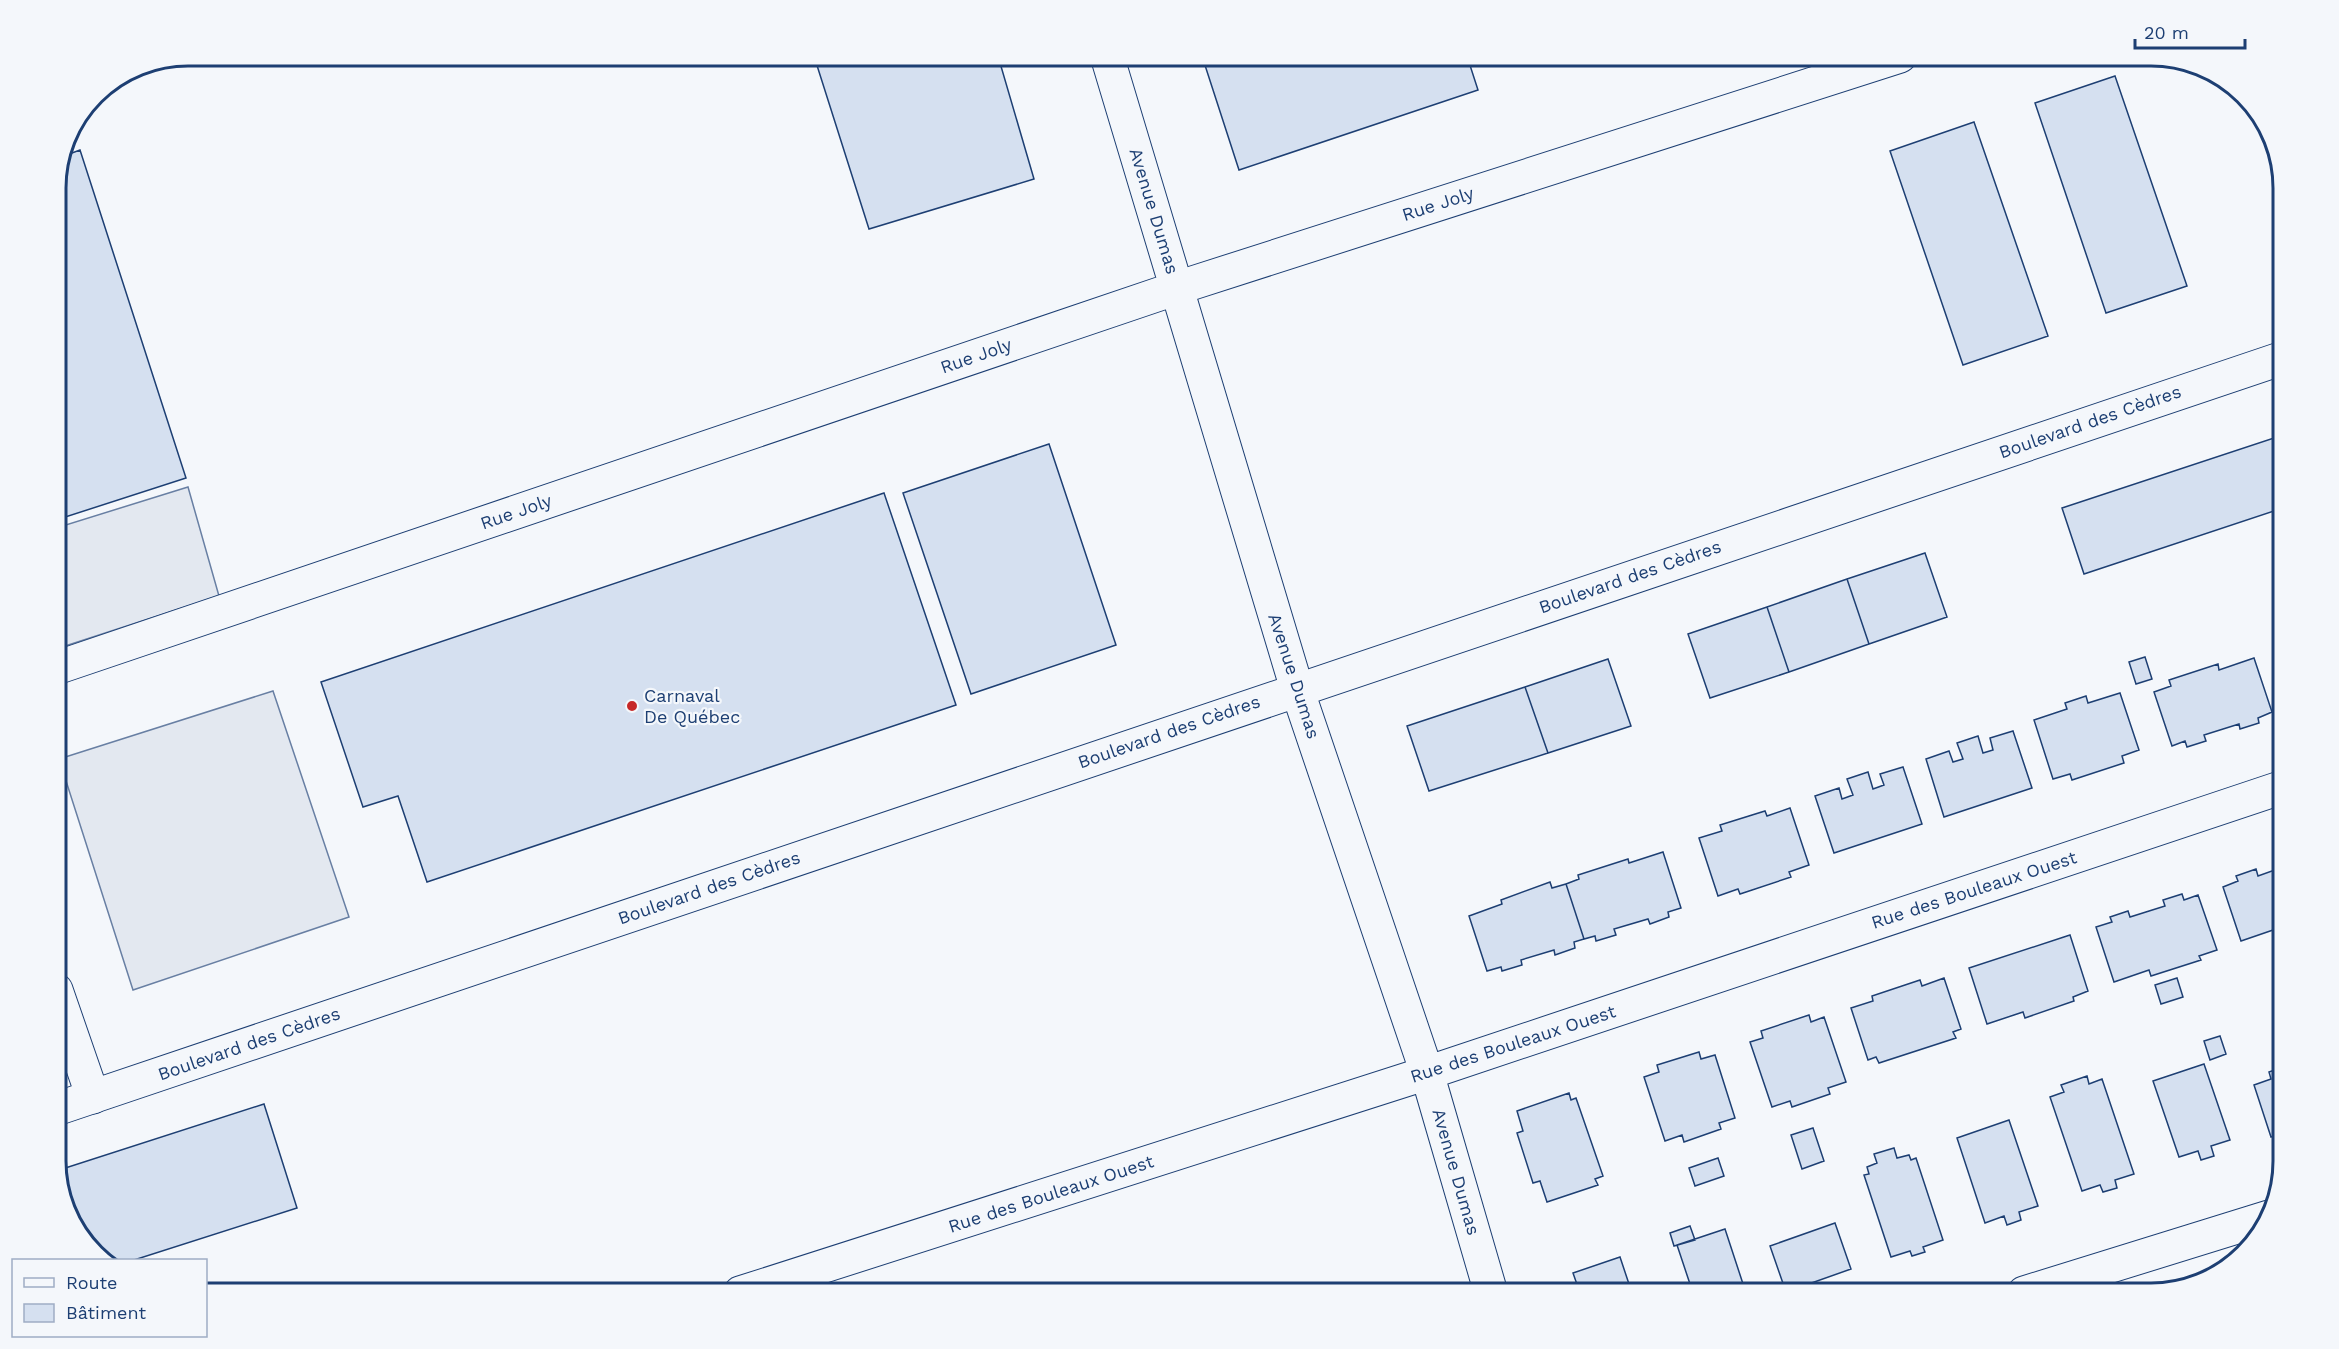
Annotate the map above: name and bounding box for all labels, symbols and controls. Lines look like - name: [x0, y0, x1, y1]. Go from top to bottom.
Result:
- scale bar: [2135, 12, 2244, 50]
- text: 20 m: [2144, 22, 2189, 43]
- street label: Avenue Dumas: [1125, 145, 1184, 276]
- street label: Rue Joly: [1399, 182, 1477, 225]
- street label: Rue Joly: [937, 333, 1015, 378]
- street label: Boulevard des Cèdres: [1996, 380, 2184, 463]
- street label: Rue Joly: [477, 489, 555, 534]
- street label: Boulevard des Cèdres: [1536, 535, 1724, 618]
- street label: Avenue Dumas: [1264, 610, 1325, 741]
- place label: Carnaval De Québec: [644, 685, 740, 727]
- street label: Boulevard des Cèdres: [1075, 690, 1263, 773]
- marker: Carnaval De Québec: [625, 699, 639, 713]
- street label: Boulevard des Cèdres: [615, 846, 803, 929]
- street label: Rue des Bouleaux Ouest: [1868, 846, 2080, 933]
- street label: Rue des Bouleaux Ouest: [1407, 1000, 1619, 1087]
- street label: Boulevard des Cèdres: [155, 1002, 343, 1085]
- street label: Avenue Dumas: [1428, 1106, 1485, 1238]
- street label: Rue des Bouleaux Ouest: [945, 1150, 1157, 1237]
- legend: [12, 1259, 207, 1337]
- text: Route: [66, 1272, 118, 1293]
- text: Bâtiment: [66, 1302, 146, 1323]

